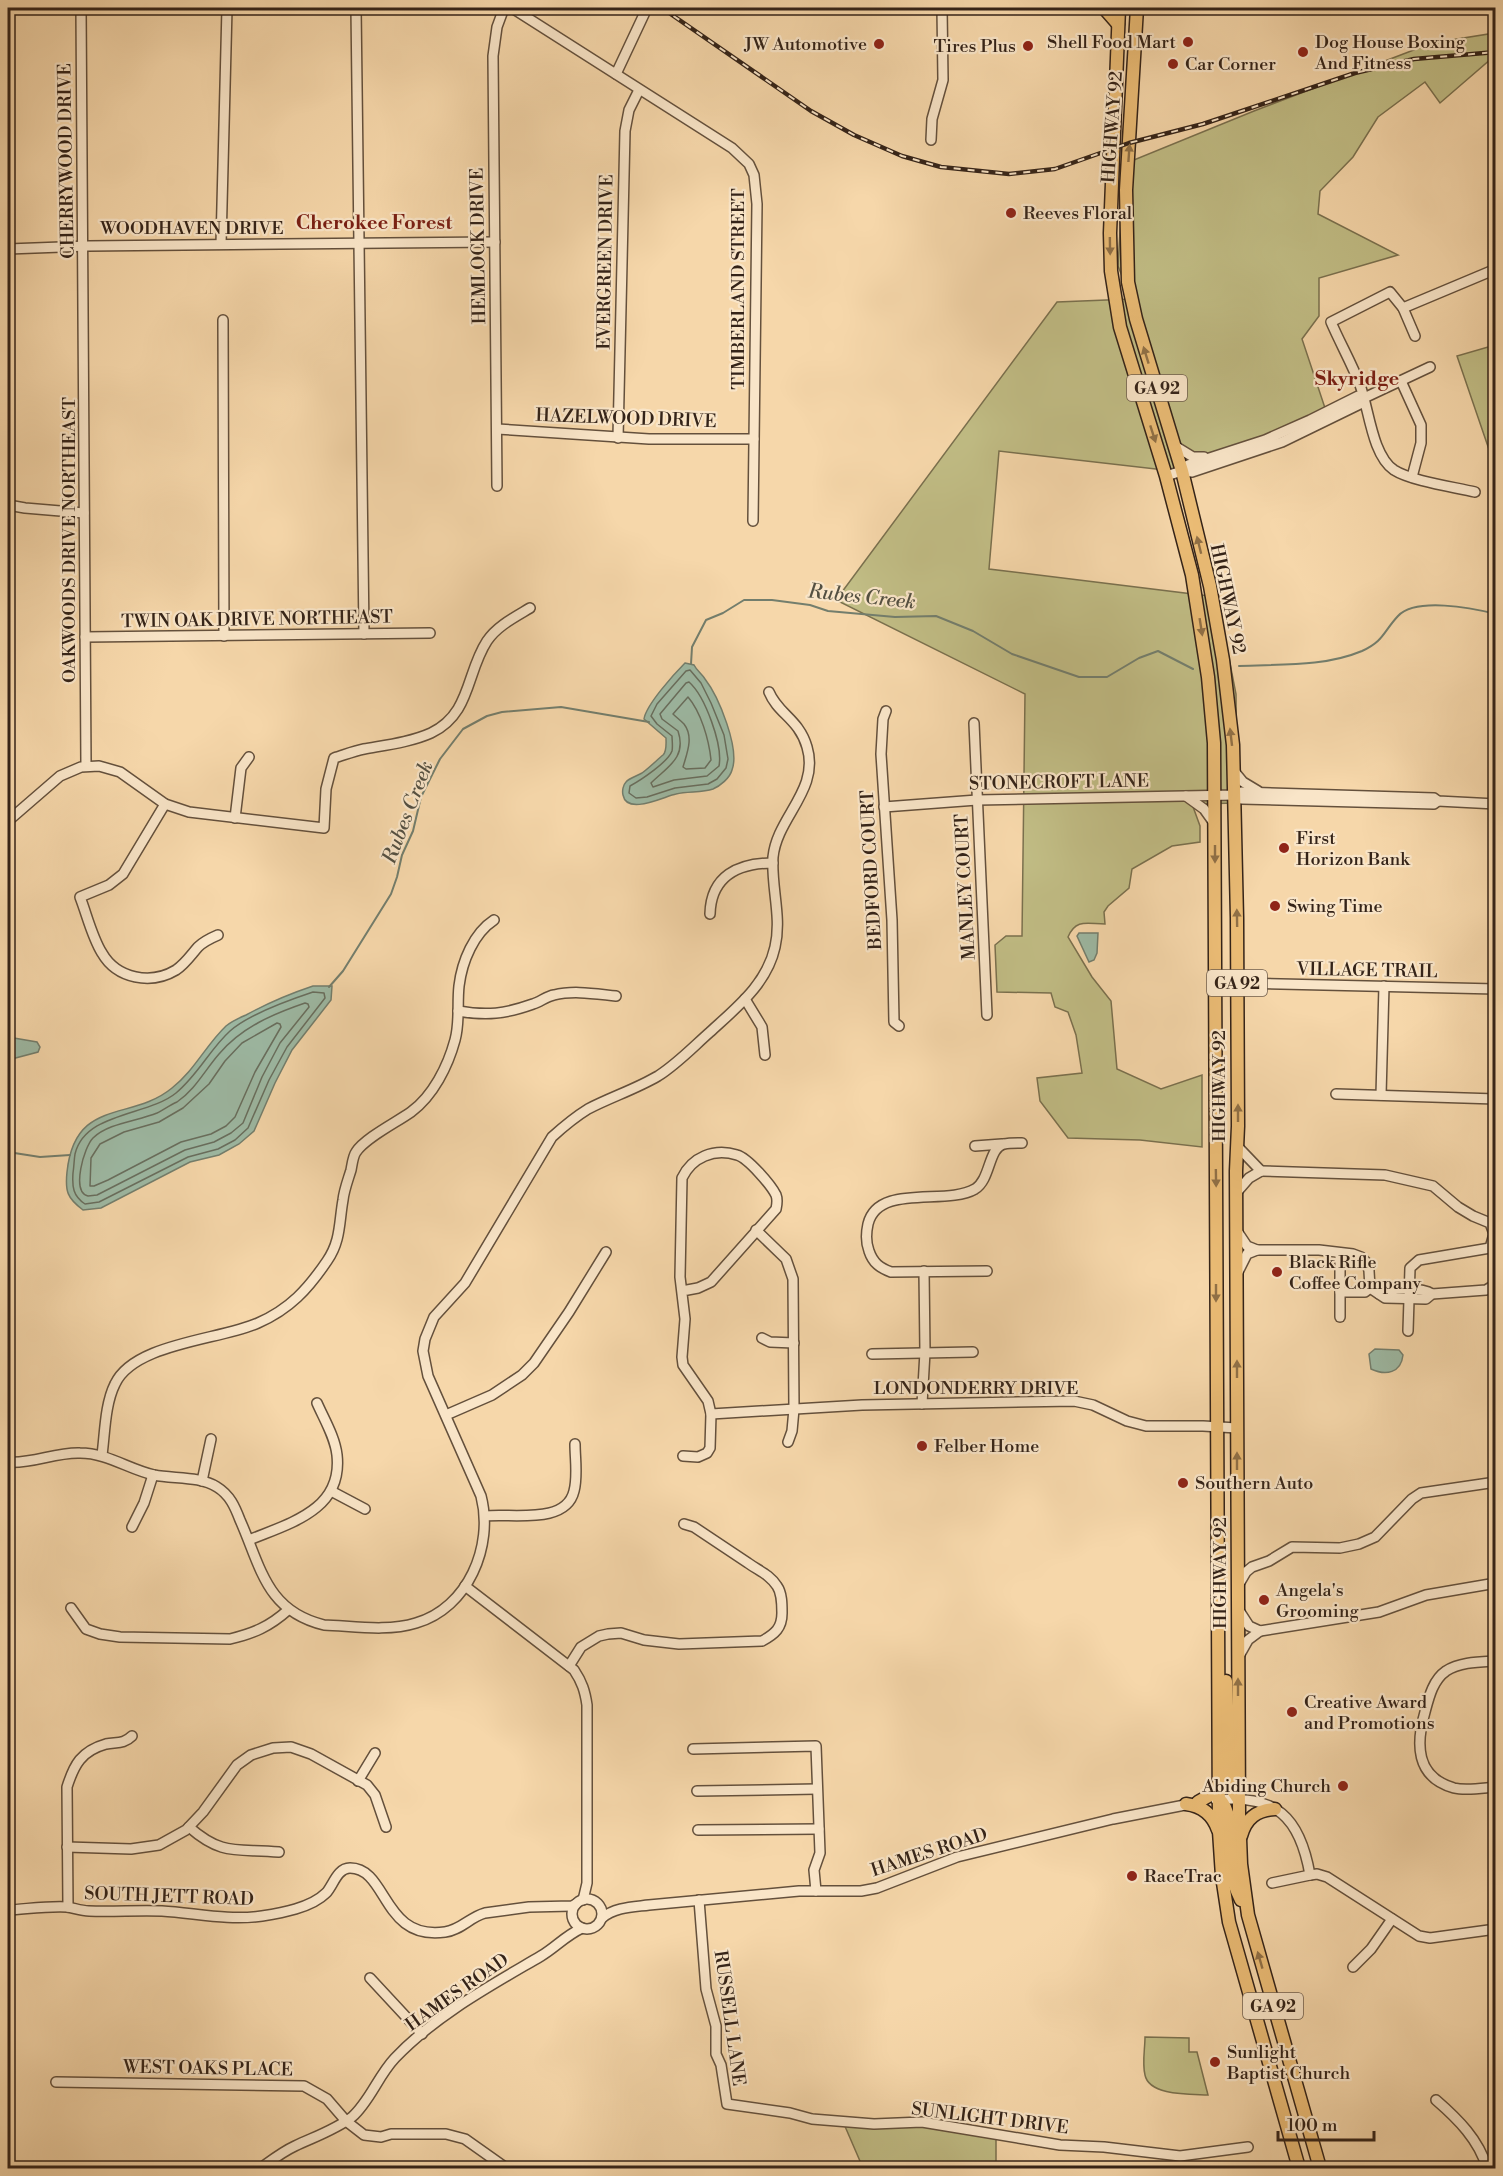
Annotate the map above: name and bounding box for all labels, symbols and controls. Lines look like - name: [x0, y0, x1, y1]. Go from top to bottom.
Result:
- place label: Shell Food Mart: [1047, 31, 1177, 54]
- place label: Dog House Boxing And Fitness: [1314, 31, 1466, 75]
- place label: JW Automotive: [743, 33, 867, 56]
- place label: Tires Plus: [933, 35, 1016, 58]
- marker: Shell Food Mart: [1181, 35, 1195, 49]
- marker: JW Automotive: [872, 37, 886, 51]
- marker: Tires Plus: [1021, 39, 1035, 53]
- marker: Dog House Boxing And Fitness: [1296, 45, 1310, 59]
- place label: Car Corner: [1185, 53, 1276, 76]
- marker: Car Corner: [1166, 57, 1180, 71]
- street label: CHERRYWOOD DRIVE: [53, 63, 80, 259]
- street label: HIGHWAY 92: [1097, 70, 1128, 184]
- one-way arrow: [1124, 144, 1133, 163]
- street label: HEMLOCK DRIVE: [466, 168, 491, 324]
- street label: EVERGREEN DRIVE: [592, 174, 619, 350]
- street label: TIMBERLAND STREET: [727, 188, 750, 390]
- place label: Reeves Floral: [1023, 202, 1133, 225]
- marker: Reeves Floral: [1004, 206, 1018, 220]
- district label: Cherokee Forest: [296, 211, 453, 236]
- street label: WOODHAVEN DRIVE: [99, 217, 284, 240]
- one-way arrow: [1105, 237, 1115, 256]
- one-way arrow: [1141, 346, 1151, 364]
- district label: Skyridge: [1315, 367, 1399, 392]
- road number: GA 92: [1127, 375, 1187, 401]
- street label: OAKWOODS DRIVE NORTHEAST: [58, 397, 81, 683]
- street label: HAZELWOOD DRIVE: [535, 404, 717, 433]
- one-way arrow: [1148, 425, 1158, 443]
- one-way arrow: [1194, 536, 1204, 554]
- street label: HIGHWAY 92: [1205, 542, 1250, 656]
- water label: Rubes Creek: [806, 579, 917, 616]
- street label: TWIN OAK DRIVE NORTHEAST: [121, 606, 393, 633]
- one-way arrow: [1197, 617, 1206, 636]
- one-way arrow: [1227, 727, 1236, 746]
- water label: Rubes Creek: [377, 758, 439, 868]
- street label: STONECROFT LANE: [969, 769, 1149, 796]
- street label: BEDFORD COURT: [856, 789, 887, 951]
- street label: MANLEY COURT: [950, 813, 981, 961]
- place label: First Horizon Bank: [1296, 827, 1411, 871]
- marker: First Horizon Bank: [1277, 841, 1291, 855]
- one-way arrow: [1210, 844, 1220, 863]
- place label: Swing Time: [1287, 895, 1383, 918]
- marker: Swing Time: [1268, 899, 1282, 913]
- one-way arrow: [1232, 908, 1242, 927]
- street label: VILLAGE TRAIL: [1295, 958, 1438, 983]
- road number: GA 92: [1207, 970, 1267, 996]
- street label: HIGHWAY 92: [1208, 1030, 1231, 1142]
- one-way arrow: [1233, 1103, 1243, 1122]
- one-way arrow: [1212, 1169, 1221, 1188]
- place label: Black Rifle Coffee Company: [1288, 1251, 1422, 1295]
- marker: Black Rifle Coffee Company: [1270, 1265, 1284, 1279]
- one-way arrow: [1212, 1283, 1221, 1302]
- one-way arrow: [1232, 1360, 1242, 1379]
- street label: LONDONDERRY DRIVE: [873, 1377, 1079, 1400]
- place label: Felber Home: [934, 1435, 1039, 1458]
- marker: Felber Home: [915, 1439, 929, 1453]
- one-way arrow: [1232, 1451, 1242, 1470]
- place label: Southern Auto: [1195, 1472, 1313, 1495]
- marker: Southern Auto: [1176, 1476, 1190, 1490]
- street label: HIGHWAY 92: [1209, 1517, 1232, 1629]
- place label: Angela's Grooming: [1275, 1579, 1359, 1623]
- marker: Angela's Grooming: [1257, 1593, 1271, 1607]
- one-way arrow: [1233, 1678, 1243, 1697]
- place label: Creative Award and Promotions: [1304, 1691, 1435, 1735]
- marker: Creative Award and Promotions: [1285, 1705, 1299, 1719]
- place label: Abiding Church: [1201, 1775, 1331, 1798]
- marker: Abiding Church: [1336, 1779, 1350, 1793]
- street label: HAMES ROAD: [868, 1823, 990, 1882]
- place label: RaceTrac: [1144, 1865, 1222, 1888]
- marker: RaceTrac: [1125, 1869, 1139, 1883]
- street label: SOUTH JETT ROAD: [84, 1882, 254, 1911]
- street label: HAMES ROAD: [401, 1948, 513, 2037]
- street label: RUSSELL LANE: [709, 1949, 750, 2087]
- one-way arrow: [1255, 1951, 1264, 1969]
- road number: GA 92: [1243, 1993, 1303, 2019]
- place label: Sunlight Baptist Church: [1226, 2041, 1350, 2085]
- marker: Sunlight Baptist Church: [1208, 2055, 1222, 2069]
- street label: WEST OAKS PLACE: [122, 2056, 293, 2081]
- street label: SUNLIGHT DRIVE: [910, 2097, 1070, 2140]
- scale bar: [1278, 2104, 1374, 2142]
- text: 100 m: [1287, 2114, 1338, 2137]

